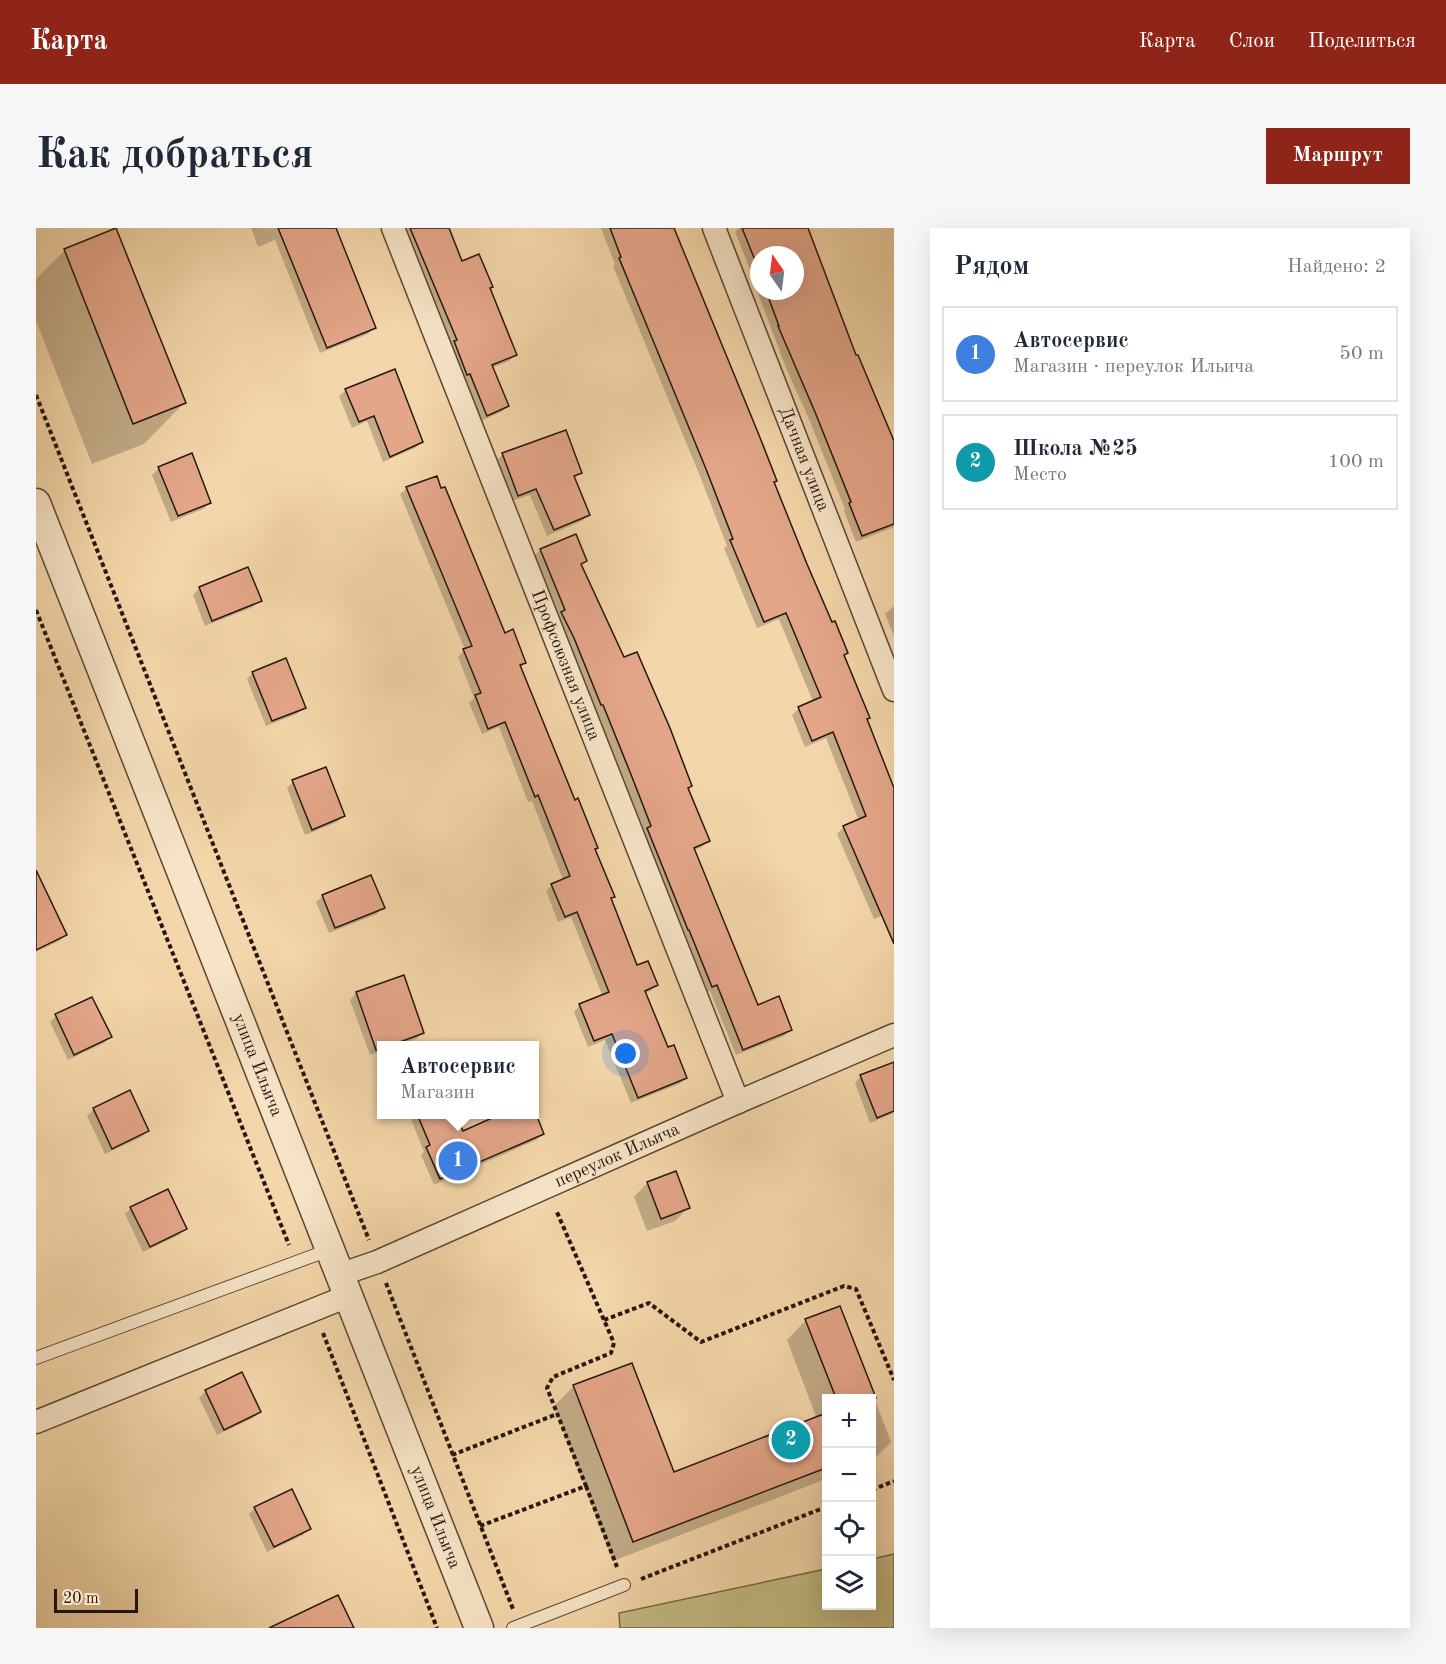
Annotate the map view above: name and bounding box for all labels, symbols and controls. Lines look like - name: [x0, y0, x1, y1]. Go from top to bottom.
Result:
- text: Карта: [30, 28, 108, 56]
- text: Карта: [1139, 31, 1196, 52]
- text: Слои: [1229, 31, 1275, 52]
- text: Поделиться: [1308, 31, 1416, 52]
- button: Маршрут: [1266, 128, 1410, 184]
- text: Как добраться: [36, 135, 313, 177]
- north arrow: [750, 246, 804, 300]
- text: Рядом: [954, 254, 1029, 280]
- text: Найдено: 2: [1287, 257, 1386, 277]
- text: Автосервис: [1013, 330, 1129, 352]
- text: 1: [970, 344, 981, 364]
- text: 50 m: [1339, 344, 1384, 364]
- text: Магазин · переулок Ильича: [1013, 357, 1254, 377]
- street label: Дачная улица: [776, 404, 833, 514]
- text: Школа №25: [1013, 438, 1138, 460]
- text: 2: [970, 452, 981, 472]
- text: 100 m: [1328, 452, 1384, 472]
- text: Место: [1013, 465, 1067, 485]
- street label: Профсоюзная улица: [528, 587, 603, 743]
- street label: улица Ильича: [229, 1011, 286, 1119]
- your location: [611, 1039, 640, 1068]
- popup: [377, 1041, 539, 1119]
- text: Автосервис: [400, 1056, 516, 1078]
- text: Магазин: [400, 1083, 475, 1103]
- street label: переулок Ильича: [552, 1120, 682, 1191]
- pin: 1: [438, 1138, 478, 1184]
- map controls: [822, 1394, 876, 1610]
- button: +: [822, 1394, 876, 1448]
- pin: 2: [772, 1418, 810, 1462]
- button: −: [822, 1448, 876, 1502]
- street label: улица Ильича: [407, 1463, 464, 1571]
- button: locate: [822, 1502, 876, 1556]
- button: layers: [822, 1556, 876, 1610]
- scale bar: [54, 1586, 138, 1614]
- text: 20 m: [63, 1591, 99, 1607]

